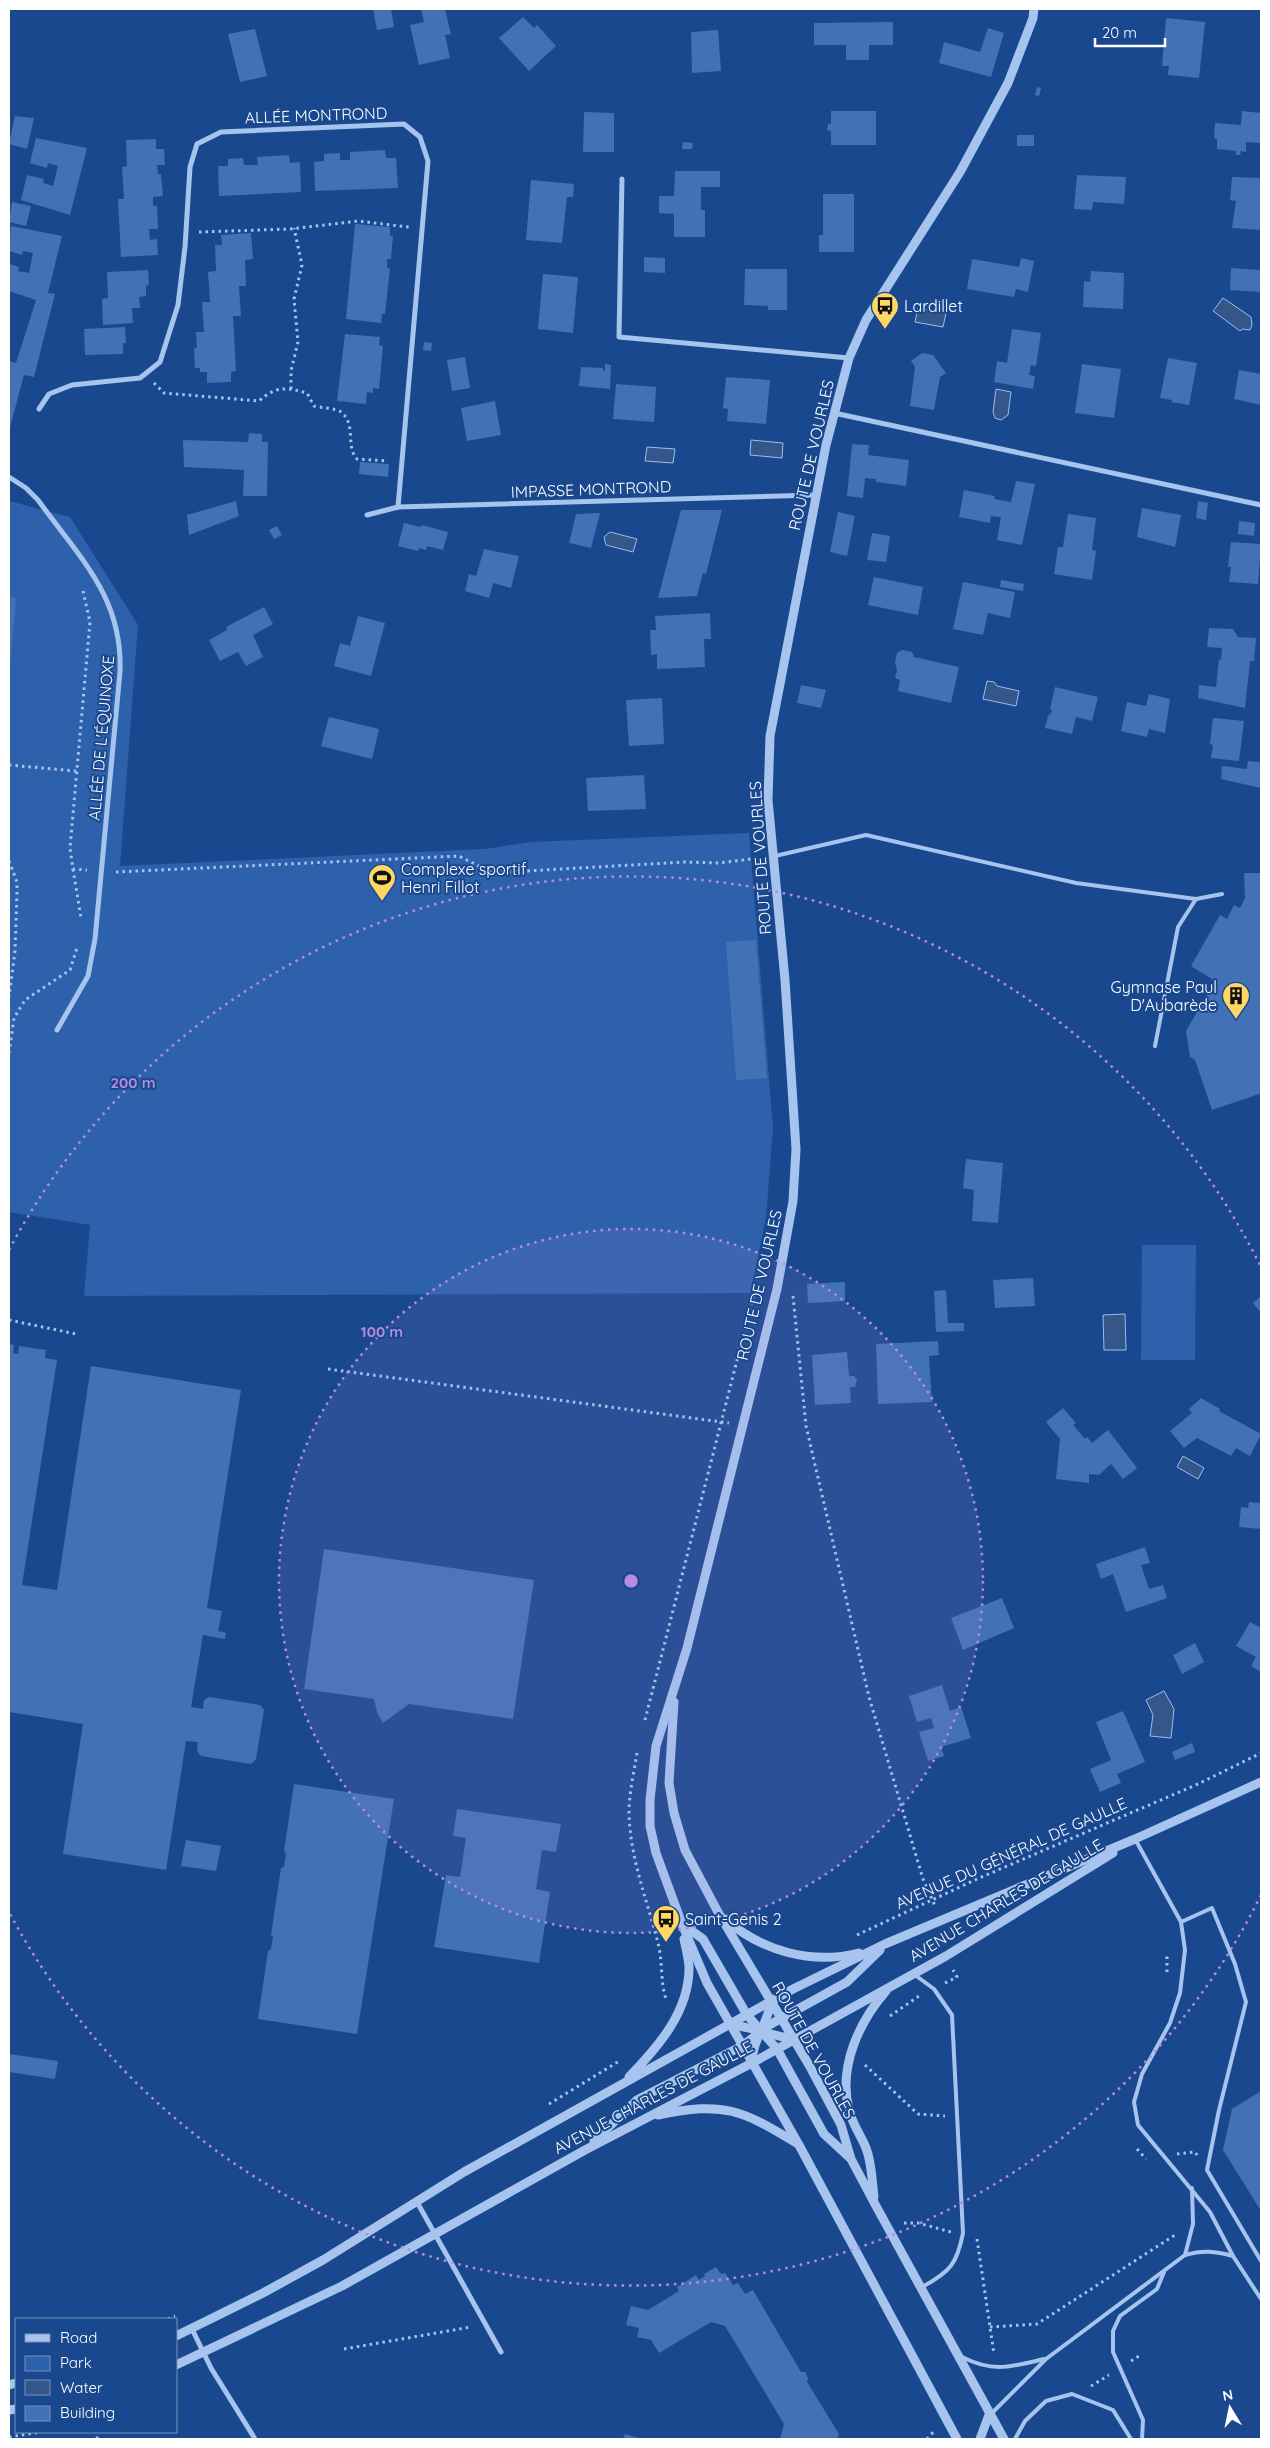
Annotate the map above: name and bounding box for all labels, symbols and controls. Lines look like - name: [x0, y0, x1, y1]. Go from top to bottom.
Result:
- scale bar: [1095, 15, 1165, 47]
- text: 20 m: [1102, 23, 1137, 42]
- street label: ALLÉE MONTROND: [244, 103, 388, 127]
- bus stop icon: Lardillet: [870, 291, 900, 330]
- place label: Lardillet: [904, 296, 963, 316]
- street label: ROUTE DE VOURLES: [784, 378, 838, 532]
- street label: IMPASSE MONTROND: [510, 476, 672, 502]
- street label: ALLÉE DE L'ÉQUINOXE: [84, 655, 118, 821]
- street label: ROUTE DE VOURLES: [745, 781, 775, 935]
- place label: Complexe sportif Henri Fillot: [401, 859, 527, 897]
- sports icon: Complexe sportif Henri Fillot: [367, 863, 397, 902]
- place label: Gymnase Paul D'Aubarède: [1111, 977, 1217, 1015]
- building icon: Gymnase Paul D'Aubarède: [1221, 981, 1251, 1020]
- text: 200 m: [111, 1073, 156, 1092]
- street label: ROUTE DE VOURLES: [732, 1208, 786, 1362]
- text: 100 m: [361, 1322, 403, 1341]
- centre of rings: [622, 1572, 640, 1590]
- street label: AVENUE DU GÉNÉRAL DE GAULLE: [892, 1793, 1130, 1913]
- street label: AVENUE CHARLES DE GAULLE: [905, 1834, 1107, 1966]
- bus stop icon: Saint-Genis 2: [651, 1904, 681, 1943]
- place label: Saint-Genis 2: [685, 1909, 782, 1929]
- street label: ROUTE DE VOURLES: [768, 1978, 860, 2122]
- street label: AVENUE CHARLES DE GAULLE: [550, 2036, 756, 2158]
- legend: [15, 2318, 178, 2433]
- text: Road: [60, 2328, 97, 2347]
- text: Park: [60, 2353, 92, 2372]
- text: Water: [60, 2378, 103, 2397]
- north arrow: [1205, 2383, 1255, 2433]
- text: N: [1221, 2385, 1234, 2405]
- text: Building: [60, 2403, 115, 2422]

